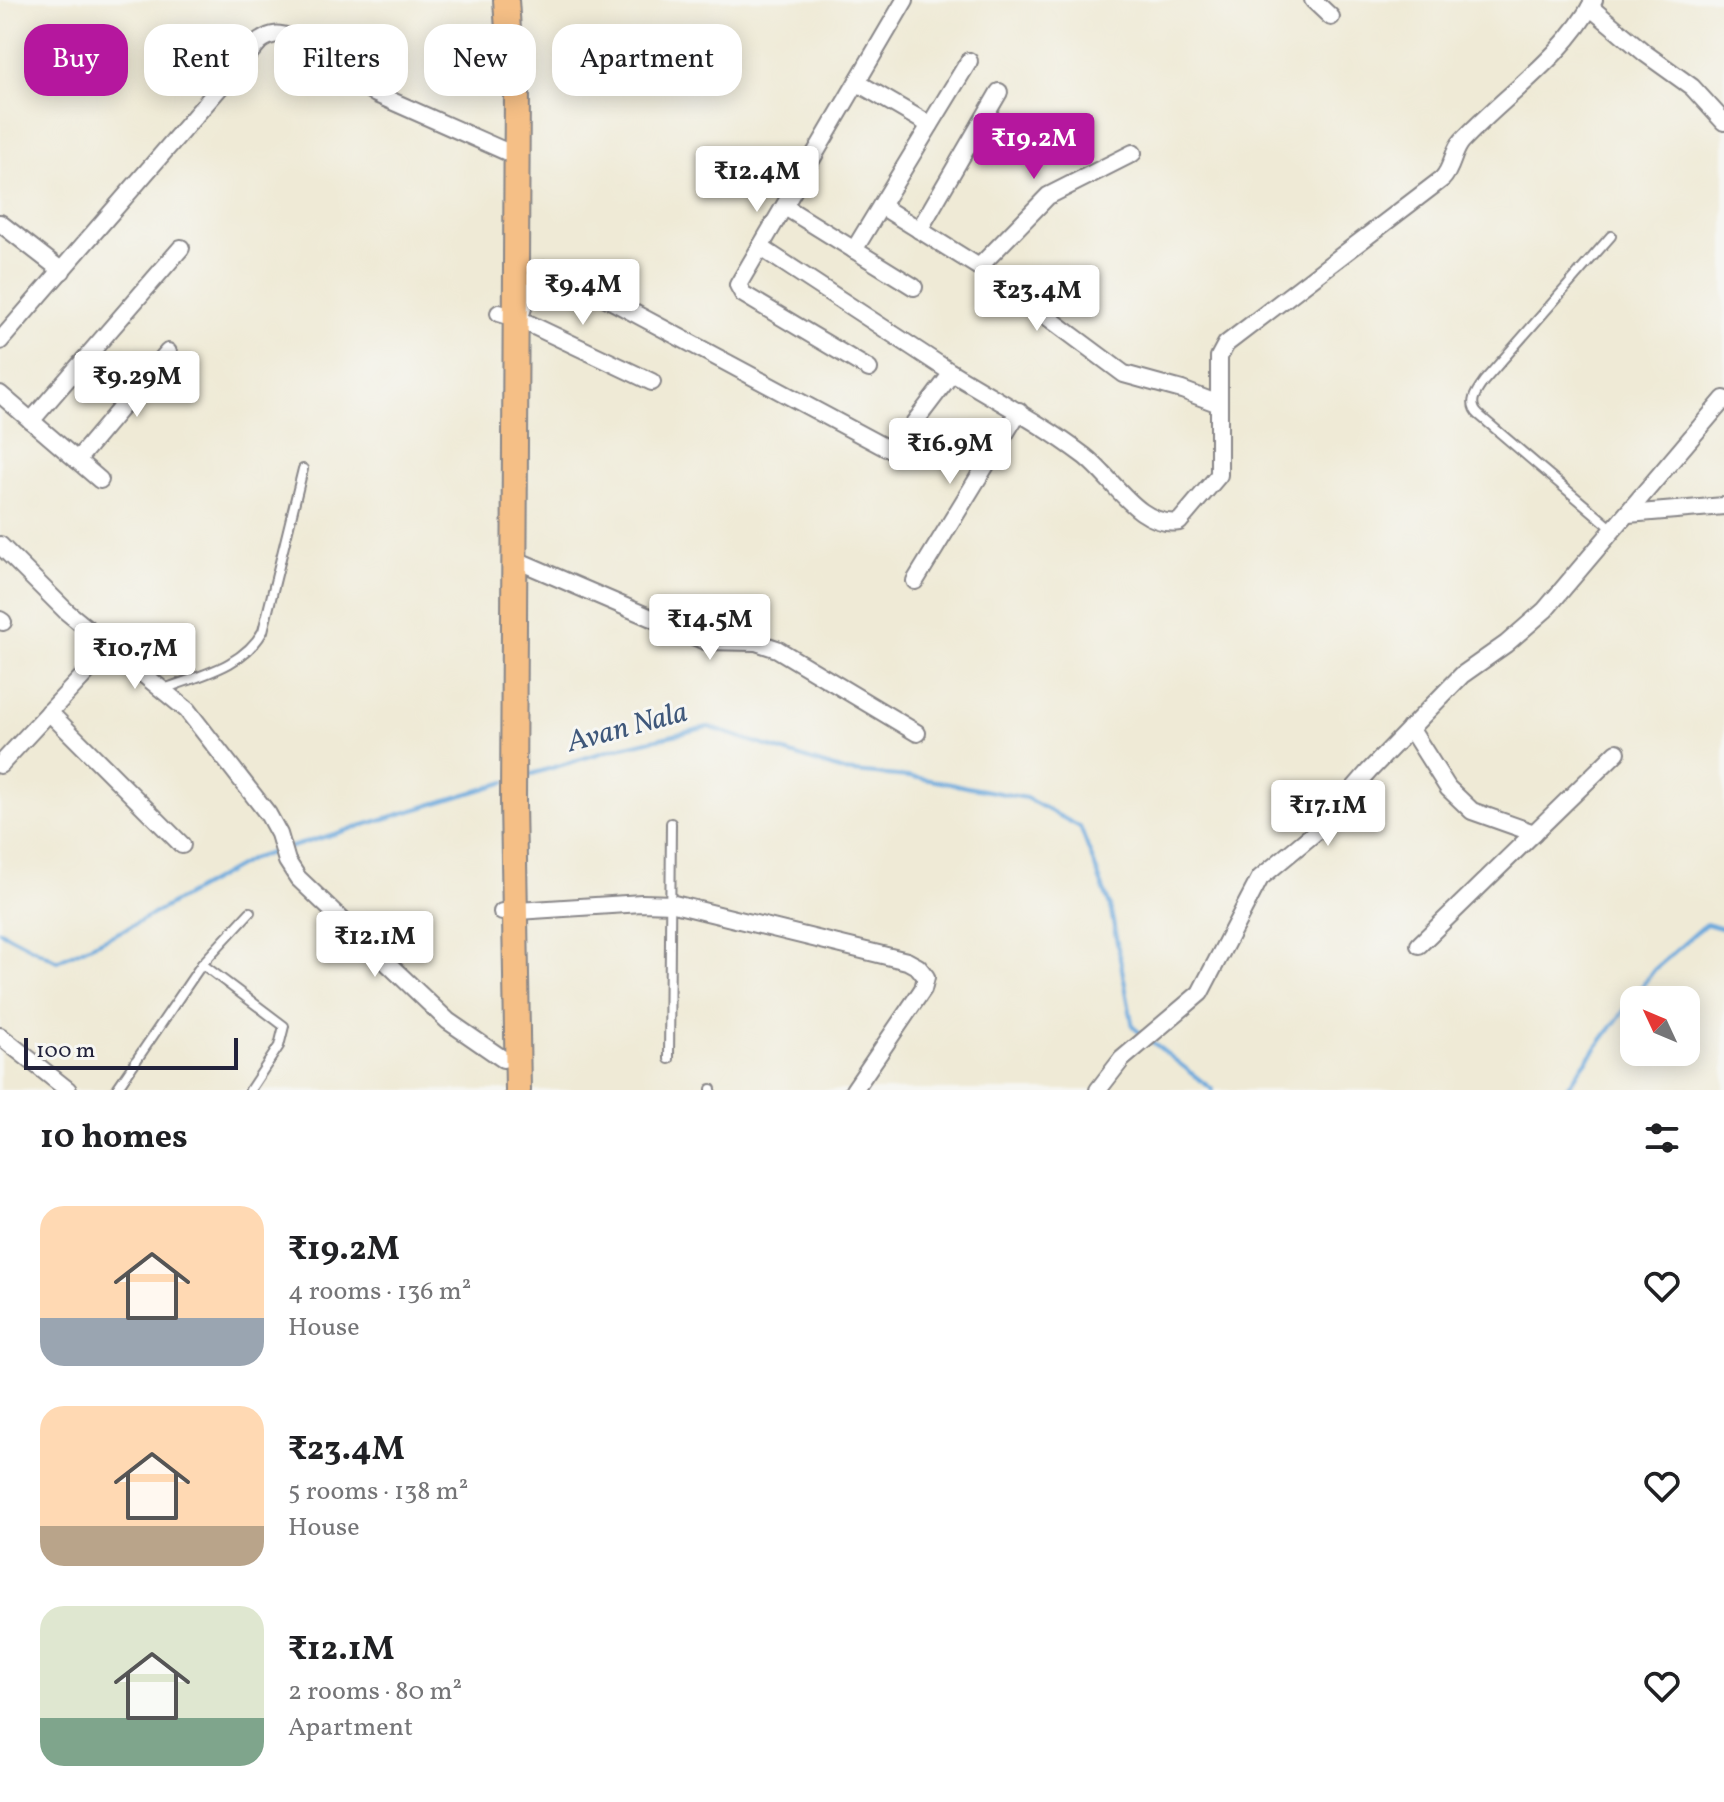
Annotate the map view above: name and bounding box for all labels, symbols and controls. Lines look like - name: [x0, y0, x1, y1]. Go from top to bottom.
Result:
- chip: Buy: [24, 24, 128, 96]
- chip: Rent: [144, 24, 258, 96]
- chip: Filters: [274, 24, 408, 96]
- chip: New: [424, 24, 536, 96]
- chip: Apartment: [552, 24, 742, 96]
- pin: ₹19.2M: [969, 113, 1099, 181]
- text: ₹19.2M: [991, 121, 1077, 157]
- pin: ₹12.4M: [692, 146, 822, 214]
- text: ₹12.4M: [714, 154, 800, 190]
- pin: ₹9.4M: [527, 259, 639, 327]
- pin: ₹23.4M: [972, 265, 1102, 333]
- text: ₹9.4M: [544, 267, 622, 303]
- text: ₹23.4M: [992, 273, 1082, 309]
- pin: ₹9.29M: [72, 351, 202, 419]
- text: ₹9.29M: [92, 359, 182, 395]
- pin: ₹16.9M: [885, 418, 1015, 486]
- text: ₹16.9M: [907, 426, 993, 462]
- pin: ₹14.5M: [645, 594, 775, 662]
- text: ₹14.5M: [667, 602, 753, 638]
- pin: ₹10.7M: [70, 623, 200, 691]
- text: ₹10.7M: [92, 631, 178, 667]
- water label: Avan Nala: [562, 692, 692, 764]
- pin: ₹17.1M: [1263, 780, 1393, 848]
- text: ₹17.1M: [1289, 788, 1367, 824]
- pin: ₹12.1M: [310, 911, 440, 979]
- text: ₹12.1M: [334, 919, 416, 955]
- north arrow: [1620, 986, 1700, 1066]
- map controls: [1620, 986, 1700, 1066]
- scale bar: [24, 1034, 238, 1070]
- text: 100 m: [36, 1036, 95, 1067]
- text: 10 homes: [40, 1115, 188, 1162]
- icon: filters: [1640, 1116, 1684, 1160]
- text: ₹19.2M: [288, 1227, 400, 1274]
- icon: home: [104, 1238, 200, 1334]
- icon: heart: [1640, 1264, 1684, 1308]
- text: 4 rooms · 136 m²: [288, 1274, 471, 1310]
- text: House: [288, 1310, 360, 1346]
- text: ₹23.4M: [288, 1427, 405, 1474]
- icon: home: [104, 1438, 200, 1534]
- icon: heart: [1640, 1464, 1684, 1508]
- text: 5 rooms · 138 m²: [288, 1474, 468, 1510]
- text: House: [288, 1510, 360, 1546]
- text: ₹12.1M: [288, 1627, 394, 1674]
- icon: home: [104, 1638, 200, 1734]
- icon: heart: [1640, 1664, 1684, 1708]
- text: 2 rooms · 80 m²: [288, 1674, 462, 1710]
- text: Apartment: [288, 1710, 413, 1746]

